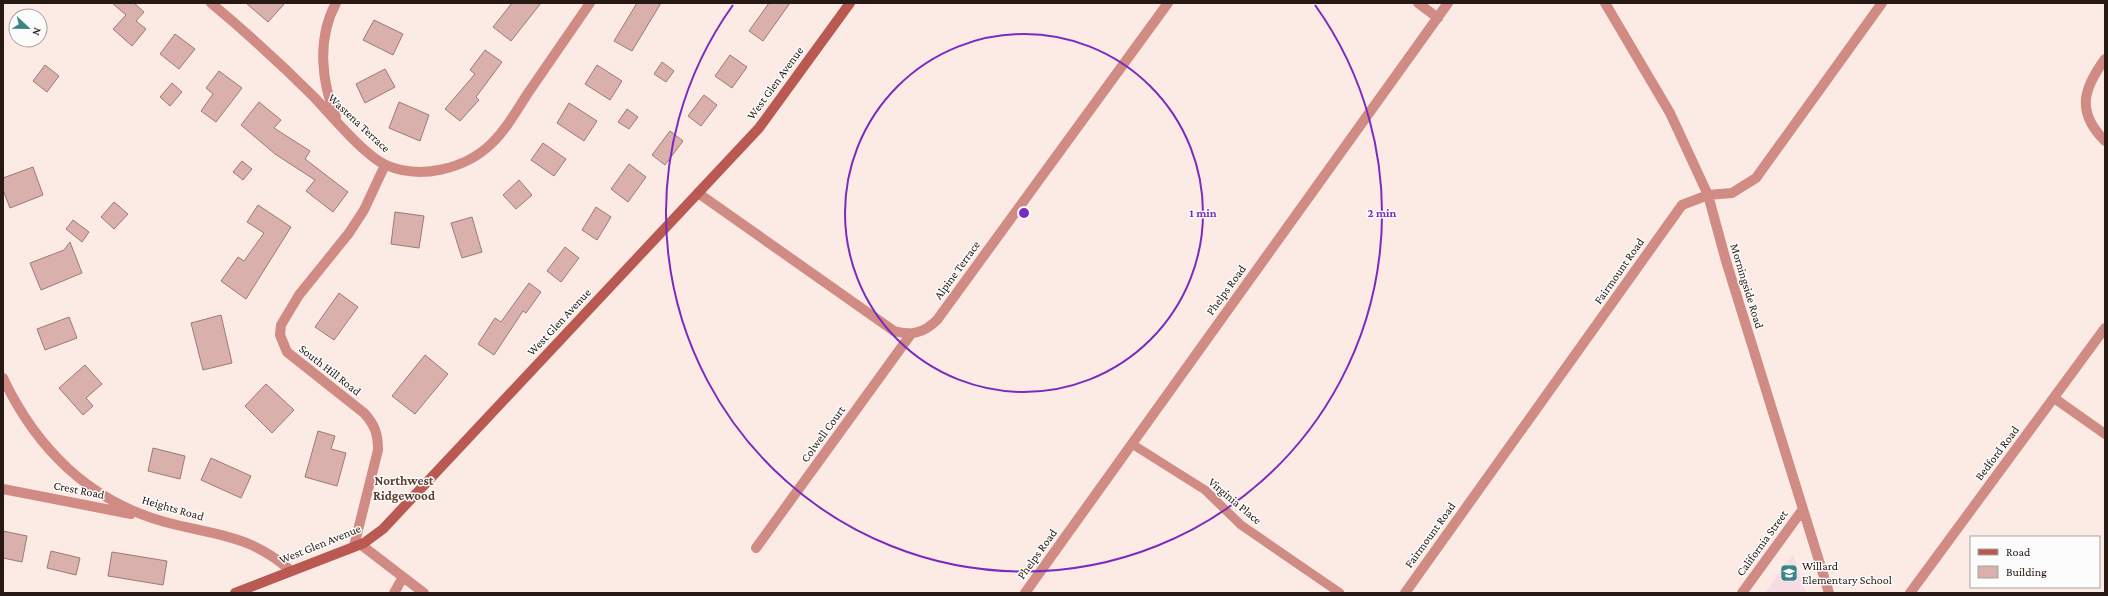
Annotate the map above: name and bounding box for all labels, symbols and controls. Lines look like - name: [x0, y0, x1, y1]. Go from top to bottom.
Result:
- north arrow: [8, 8, 48, 48]
- text: N: [30, 26, 44, 38]
- street label: West Glen Avenue: [744, 44, 806, 122]
- street label: Wastena Terrace: [325, 91, 393, 155]
- centre of rings: [1017, 206, 1031, 220]
- text: 1 min: [1189, 206, 1217, 220]
- text: 2 min: [1368, 206, 1397, 220]
- street label: Fairmount Road: [1591, 235, 1647, 307]
- street label: Alpine Terrace: [931, 238, 983, 302]
- street label: Morningside Road: [1727, 242, 1767, 331]
- street label: Phelps Road: [1203, 262, 1249, 318]
- street label: West Glen Avenue: [524, 285, 594, 359]
- street label: South Hill Road: [296, 342, 364, 399]
- street label: Colwell Court: [798, 402, 849, 465]
- street label: Bedford Road: [1972, 422, 2022, 483]
- district label: Northwest Ridgewood: [373, 473, 435, 503]
- street label: Virginia Place: [1206, 475, 1264, 527]
- street label: Crest Road: [52, 478, 106, 502]
- street label: Heights Road: [140, 492, 206, 524]
- street label: Fairmount Road: [1402, 499, 1459, 570]
- street label: California Street: [1733, 506, 1791, 579]
- street label: West Glen Avenue: [277, 521, 363, 567]
- street label: Phelps Road: [1014, 526, 1060, 582]
- legend: [1970, 536, 2100, 588]
- text: Road: [2006, 545, 2031, 559]
- place label: Willard Elementary School: [1802, 559, 1892, 587]
- school or university icon: Willard Elementary School: [1779, 563, 1799, 583]
- text: Building: [2006, 565, 2047, 579]

